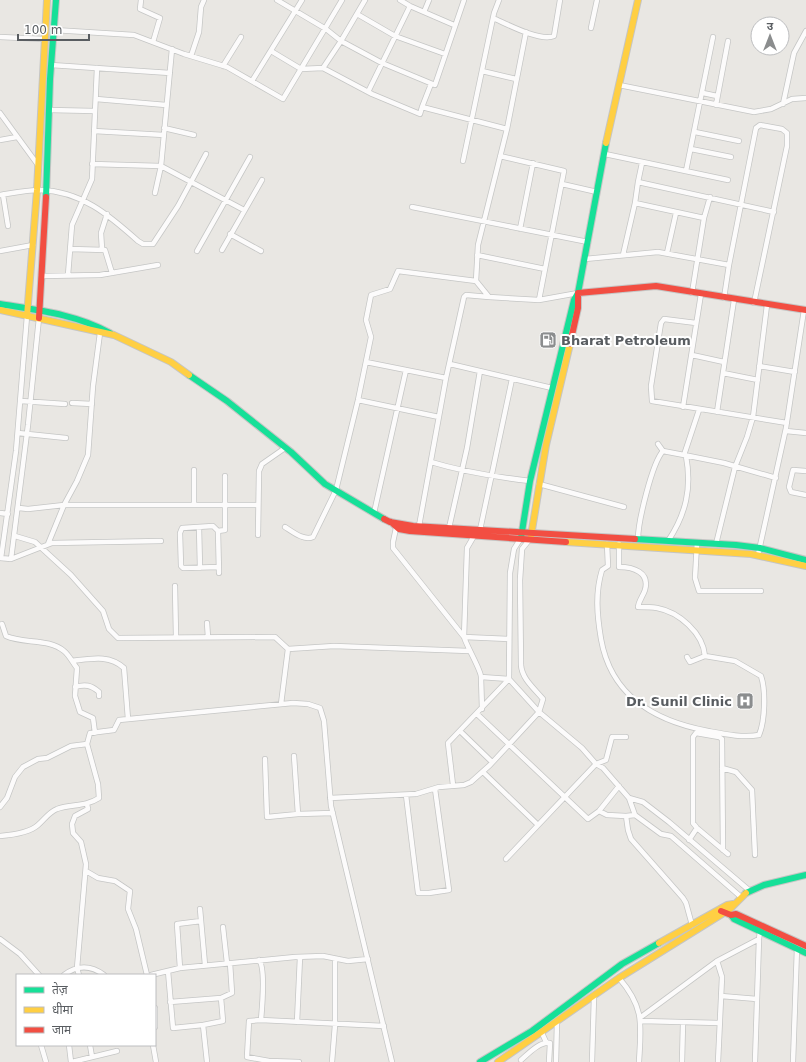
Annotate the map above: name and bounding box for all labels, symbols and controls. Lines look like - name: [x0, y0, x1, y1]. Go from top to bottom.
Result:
- scale bar: [18, 16, 89, 42]
- north arrow: [750, 16, 790, 56]
- text: उ: [767, 20, 774, 33]
- text: 100 m: [24, 23, 62, 37]
- fuel station icon: Bharat Petroleum: [538, 330, 558, 350]
- place label: Bharat Petroleum: [561, 333, 691, 348]
- hospital icon: Dr. Sunil Clinic: [735, 691, 755, 711]
- place label: Dr. Sunil Clinic: [626, 694, 732, 709]
- legend: [16, 974, 156, 1046]
- text: तेज़: [52, 982, 69, 997]
- text: धीमा: [52, 1002, 74, 1017]
- text: जाम: [52, 1023, 72, 1037]

